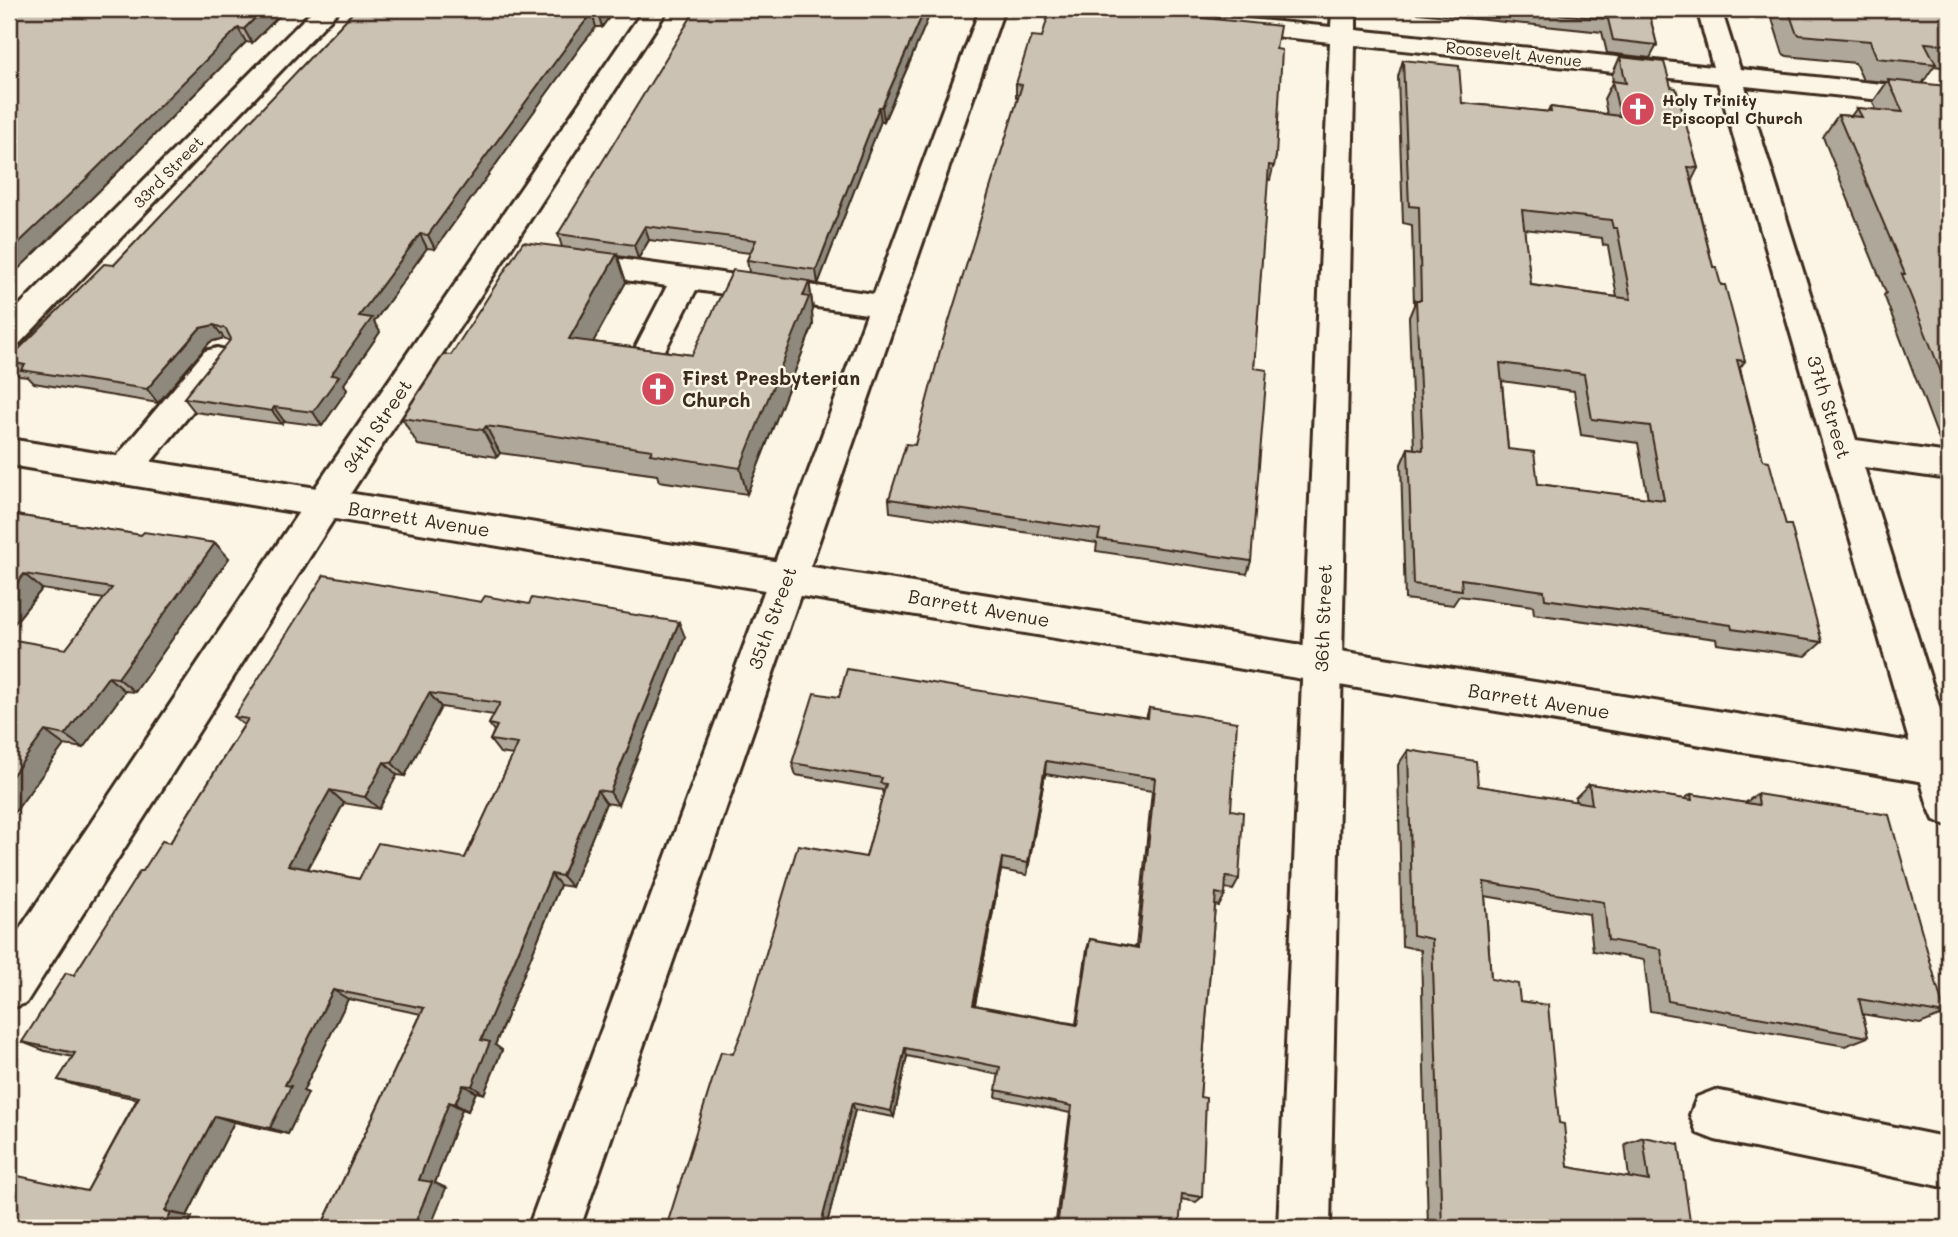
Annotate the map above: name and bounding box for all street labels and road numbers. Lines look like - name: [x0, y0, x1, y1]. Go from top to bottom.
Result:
- street label: Roosevelt Avenue: [1445, 36, 1583, 71]
- street label: 33rd Street: [128, 131, 207, 212]
- street label: 37th Street: [1802, 352, 1857, 462]
- street label: 34th Street: [336, 374, 417, 477]
- street label: Barrett Avenue: [346, 495, 492, 542]
- street label: 35th Street: [741, 563, 802, 673]
- street label: 36th Street: [1308, 563, 1337, 673]
- street label: Barrett Avenue: [906, 583, 1052, 632]
- street label: Barrett Avenue: [1466, 677, 1612, 724]

